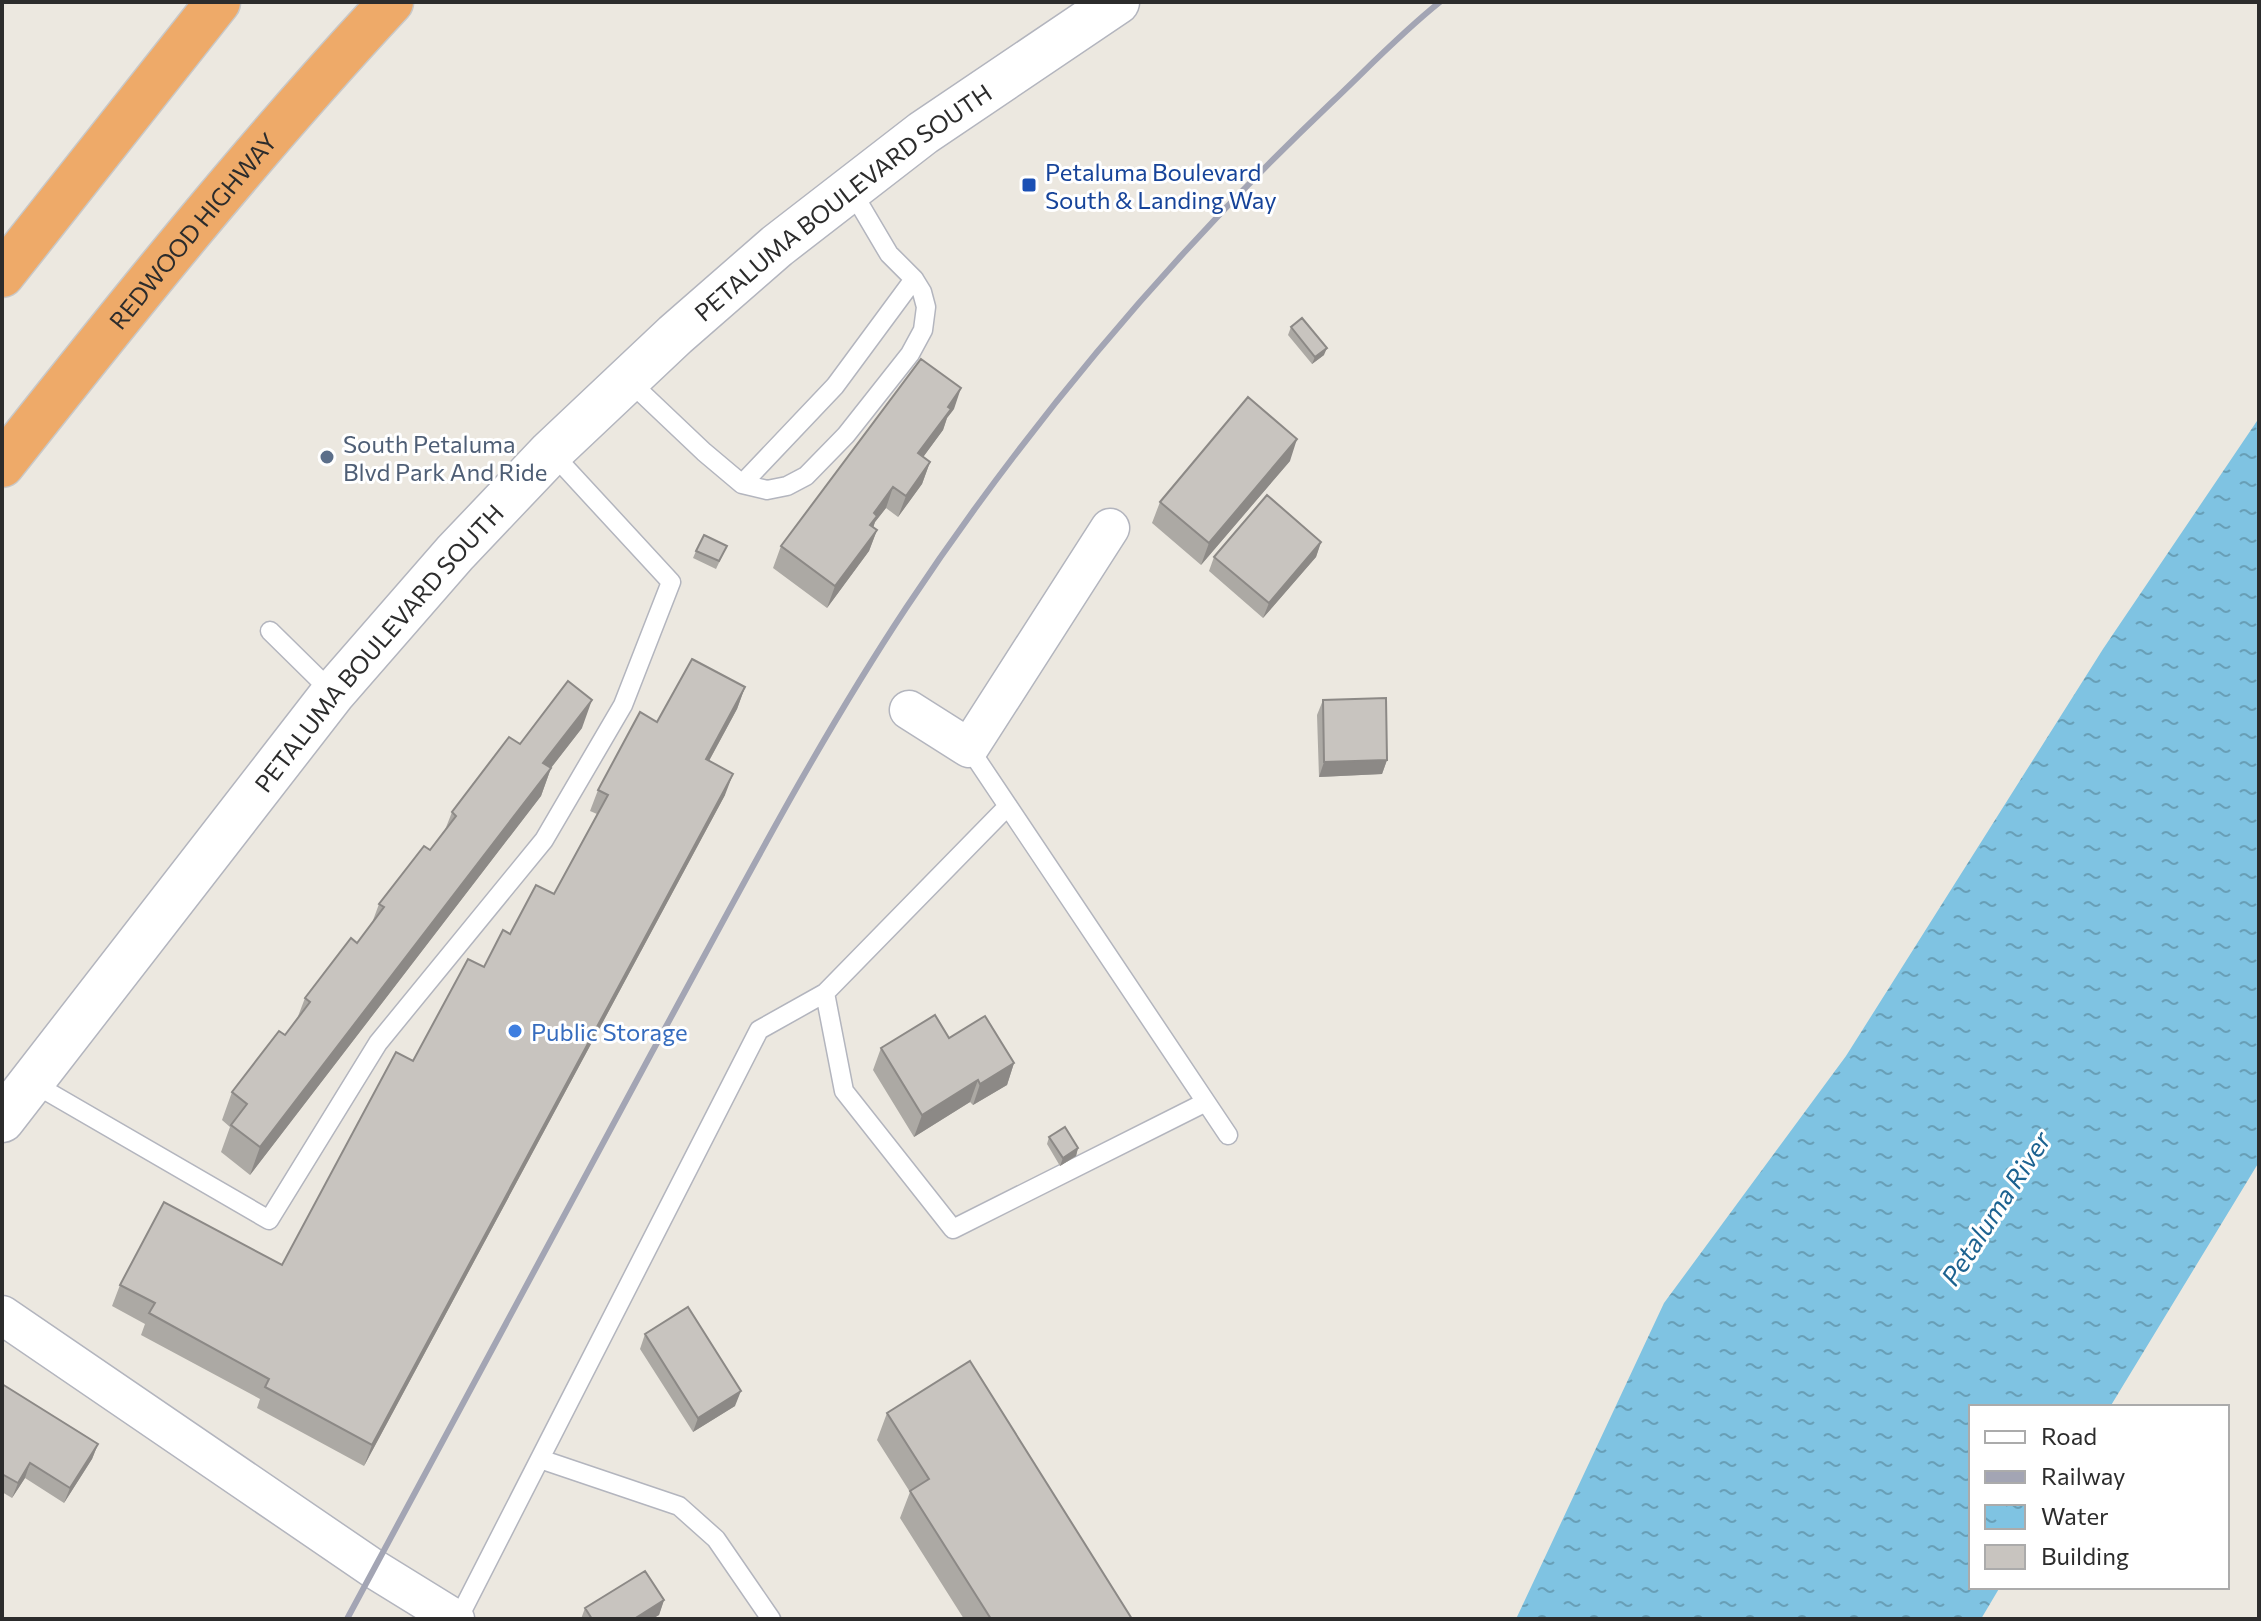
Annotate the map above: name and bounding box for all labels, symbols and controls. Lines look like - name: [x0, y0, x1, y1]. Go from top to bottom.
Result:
- street label: PETALUMA BOULEVARD SOUTH: [688, 77, 996, 326]
- street label: REDWOOD HIGHWAY: [102, 126, 282, 334]
- place label: Petaluma Boulevard South & Landing Way: [1045, 157, 1277, 214]
- marker: Petaluma Boulevard South & Landing Way: [1020, 176, 1038, 194]
- place label: South Petaluma Blvd Park And Ride: [343, 429, 547, 486]
- marker: South Petaluma Blvd Park And Ride: [318, 448, 336, 466]
- street label: PETALUMA BOULEVARD SOUTH: [248, 498, 509, 797]
- place label: Public Storage: [531, 1017, 688, 1046]
- marker: Public Storage: [506, 1022, 524, 1040]
- water label: Petaluma River: [1934, 1124, 2057, 1291]
- legend: [1969, 1405, 2229, 1589]
- text: Road: [2041, 1421, 2097, 1450]
- text: Railway: [2041, 1461, 2126, 1490]
- text: Water: [2041, 1501, 2109, 1530]
- text: Building: [2041, 1541, 2129, 1570]

